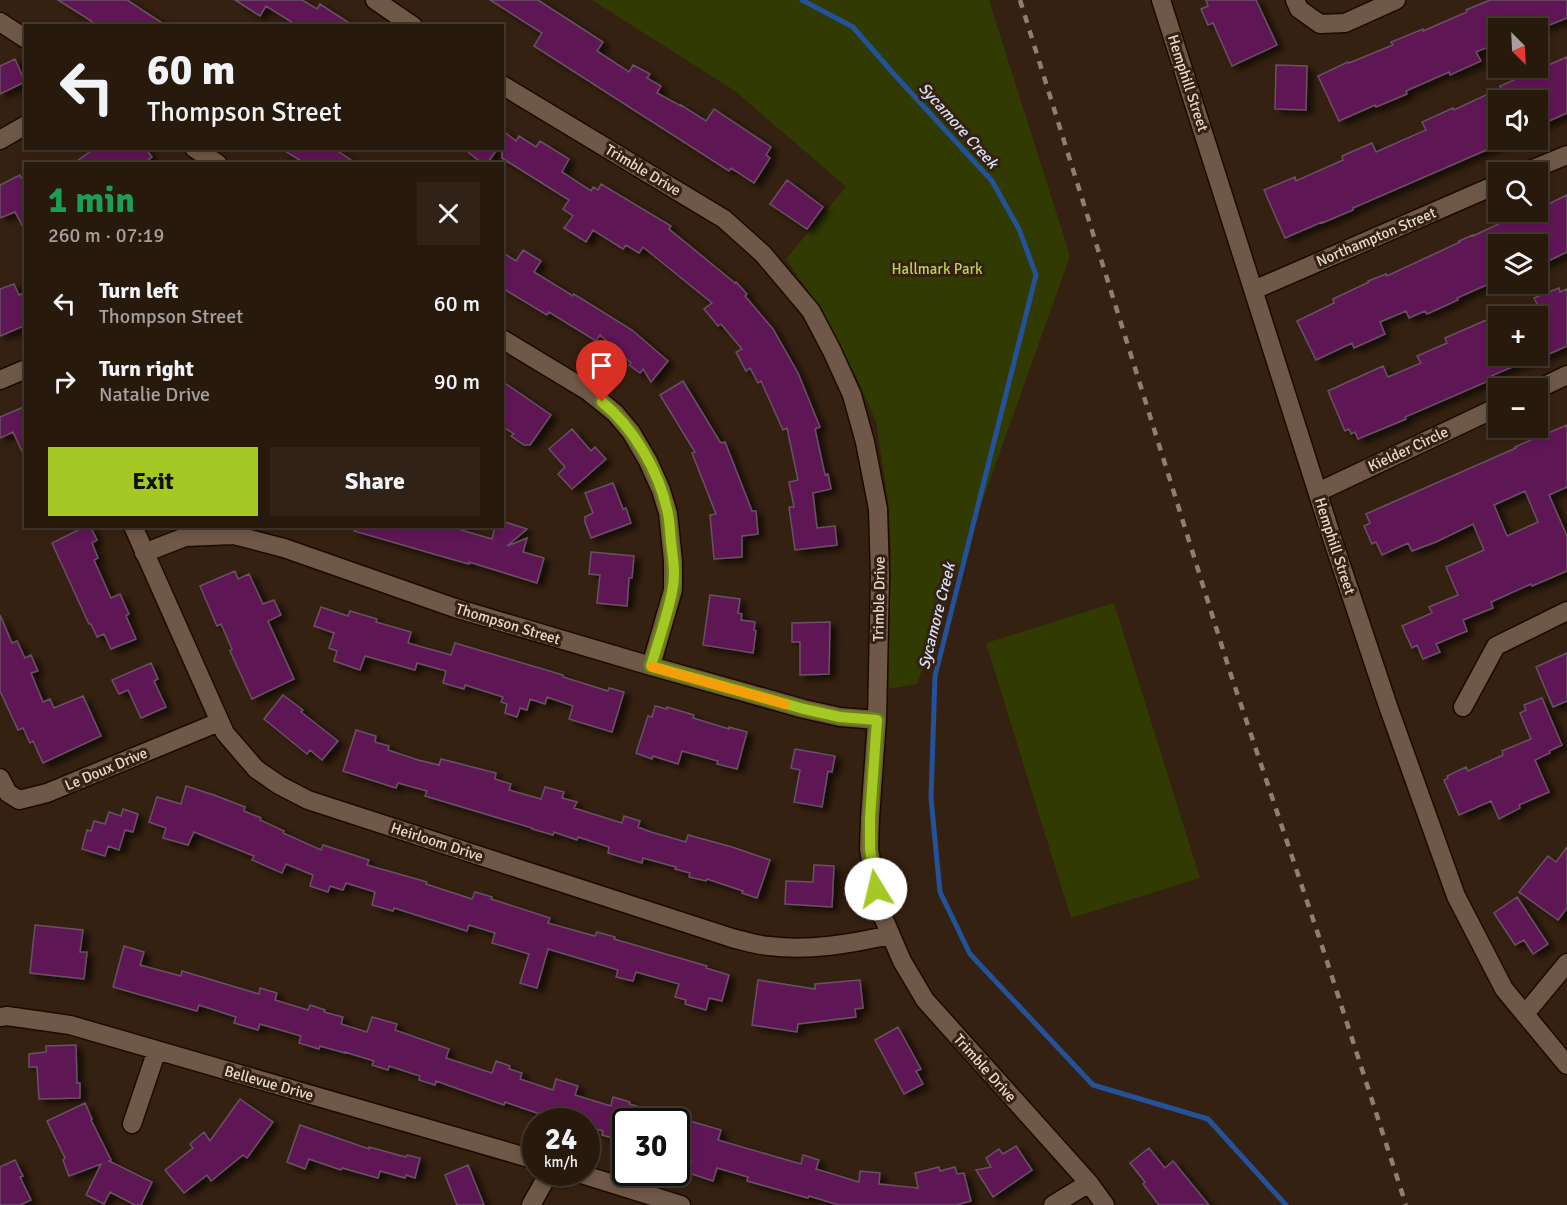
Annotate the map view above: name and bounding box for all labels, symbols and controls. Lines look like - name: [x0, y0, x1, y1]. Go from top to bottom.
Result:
- north arrow: [1488, 18, 1548, 78]
- map controls: [1488, 18, 1548, 438]
- street label: Hemphill Street: [1164, 32, 1212, 134]
- text: 60 m: [147, 45, 236, 96]
- icon: left: [48, 48, 126, 126]
- water label: Sycamore Creek: [914, 78, 1003, 174]
- button: sound: [1488, 90, 1548, 150]
- text: Thompson Street: [147, 96, 342, 129]
- street label: Trimble Drive: [602, 140, 684, 200]
- button: search: [1488, 162, 1548, 222]
- text: 1 min: [48, 178, 135, 223]
- button: close: [417, 182, 480, 245]
- street label: Northampton Street: [1313, 204, 1439, 270]
- text: 260 m · 07:19: [48, 223, 164, 248]
- button: layers: [1488, 234, 1548, 294]
- park label: Hallmark Park: [891, 260, 983, 278]
- text: Turn left: [99, 277, 179, 304]
- icon: left: [48, 287, 81, 320]
- text: 60 m: [434, 290, 480, 317]
- text: Thompson Street: [99, 304, 243, 329]
- button: +: [1488, 306, 1548, 366]
- pin: [576, 340, 627, 402]
- icon: arrive: [585, 349, 618, 382]
- text: Turn right: [99, 355, 194, 382]
- icon: right: [48, 365, 81, 398]
- text: 90 m: [434, 368, 480, 395]
- button: −: [1488, 378, 1548, 438]
- text: Natalie Drive: [99, 382, 210, 407]
- street label: Kielder Circle: [1365, 423, 1451, 475]
- button: Exit: [48, 447, 258, 516]
- button: Share: [270, 447, 480, 516]
- street label: Hemphill Street: [1311, 495, 1359, 597]
- street label: Trimble Drive: [869, 556, 889, 642]
- water label: Sycamore Creek: [914, 559, 960, 672]
- street label: Thompson Street: [454, 600, 562, 648]
- street label: Le Doux Drive: [62, 744, 150, 794]
- street label: Heirloom Drive: [389, 819, 485, 865]
- position arrow: [844, 857, 908, 921]
- street label: Trimble Drive: [950, 1030, 1020, 1106]
- street label: Bellevue Drive: [222, 1062, 316, 1104]
- speed limit sign: 30: [612, 1108, 690, 1186]
- text: 24: [545, 1121, 577, 1158]
- text: km/h: [544, 1153, 578, 1171]

